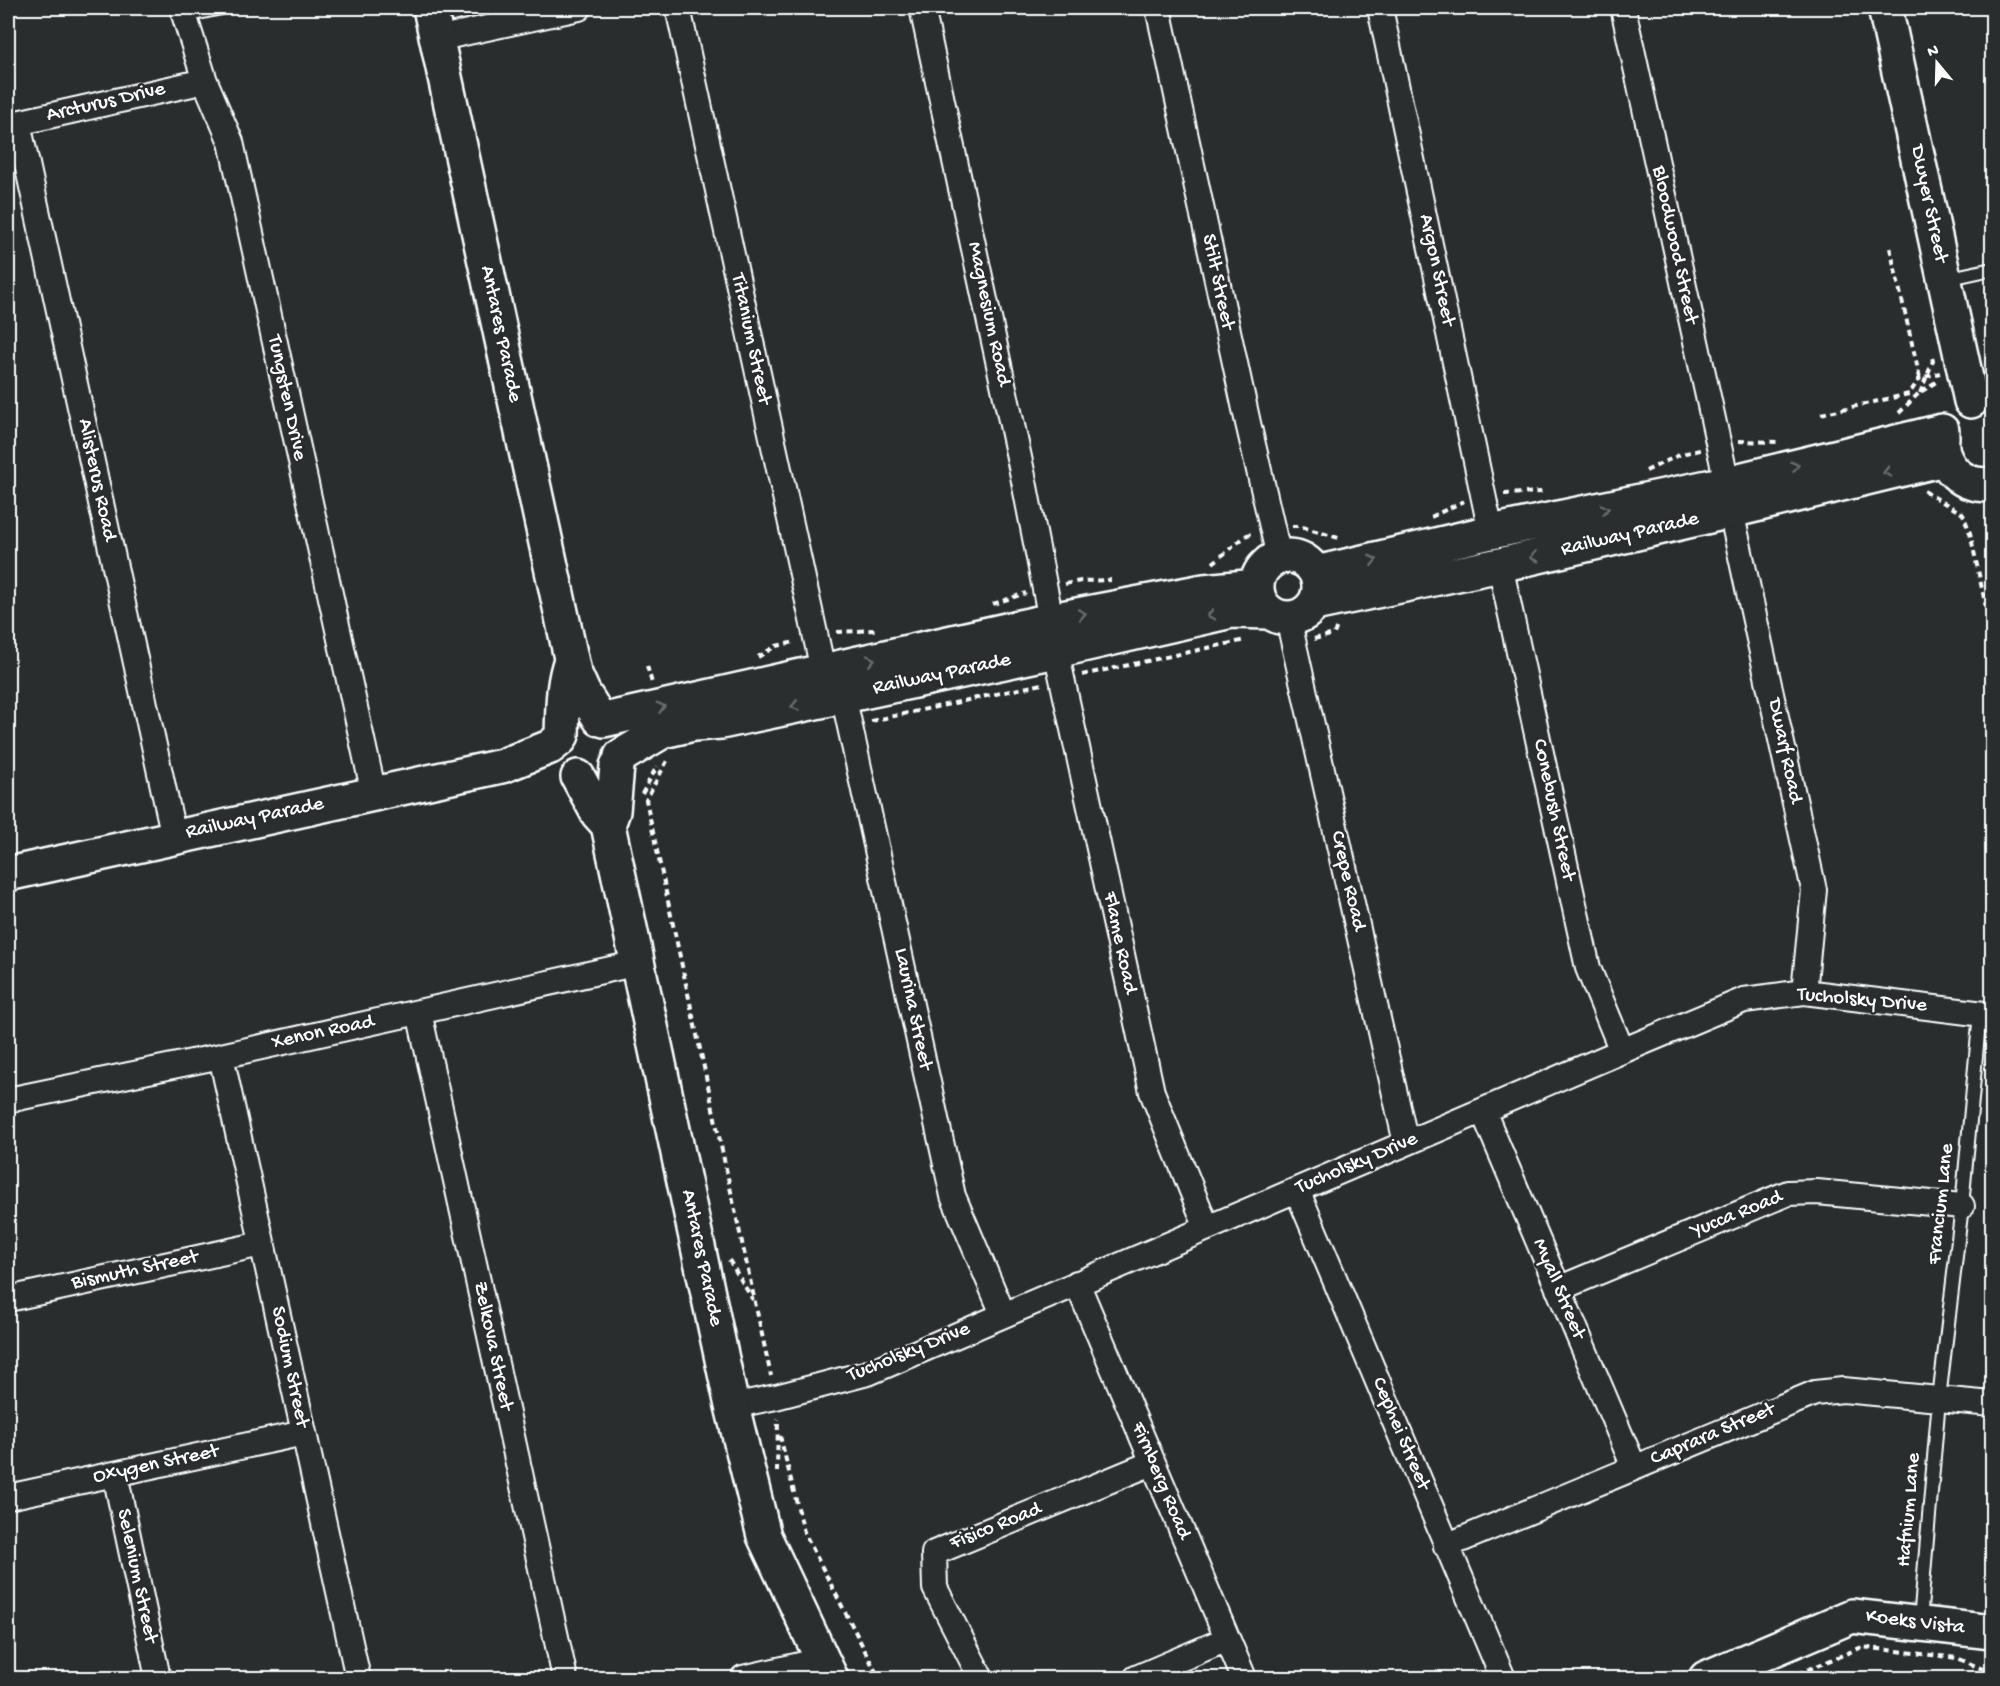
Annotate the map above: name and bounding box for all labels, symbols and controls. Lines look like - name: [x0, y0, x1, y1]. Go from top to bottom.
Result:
- north arrow: [1907, 33, 1967, 93]
- text: N: [1925, 41, 1942, 63]
- street label: Arcturus Drive: [44, 77, 169, 129]
- street label: Dwyer Street: [1903, 141, 1953, 267]
- street label: Bloodwood Street: [1645, 163, 1703, 329]
- street label: Argon Street: [1412, 212, 1461, 331]
- street label: Stilt Street: [1195, 232, 1240, 334]
- street label: Magnesium Road: [961, 240, 1016, 390]
- street label: Antares Parade: [473, 263, 527, 406]
- street label: Titanium Street: [724, 270, 777, 409]
- street label: Tungsten Drive: [260, 332, 312, 464]
- street label: Alisterus Road: [71, 416, 122, 545]
- one-way arrow: [1790, 461, 1800, 474]
- one-way arrow: [1883, 465, 1893, 478]
- one-way arrow: [1599, 503, 1609, 516]
- street label: Railway Parade: [1559, 507, 1702, 563]
- one-way arrow: [1530, 550, 1540, 563]
- one-way arrow: [1368, 554, 1378, 567]
- one-way arrow: [1077, 608, 1087, 621]
- one-way arrow: [1207, 608, 1217, 621]
- street label: Railway Parade: [871, 648, 1014, 702]
- one-way arrow: [866, 654, 876, 667]
- street label: Dwarf Road: [1760, 694, 1808, 807]
- one-way arrow: [790, 699, 800, 712]
- one-way arrow: [655, 702, 665, 715]
- street label: Conebush Street: [1526, 737, 1581, 885]
- street label: Railway Parade: [184, 792, 327, 846]
- street label: Crepe Road: [1323, 829, 1371, 935]
- street label: Flame Road: [1096, 889, 1142, 998]
- street label: Laurina Street: [887, 946, 938, 1075]
- street label: Tucholsky Drive: [1795, 983, 1929, 1019]
- street label: Xenon Road: [269, 1010, 378, 1056]
- street label: Tucholsky Drive: [1291, 1127, 1423, 1201]
- street label: Francium Lane: [1923, 1141, 1961, 1267]
- street label: Yucca Road: [1686, 1185, 1788, 1245]
- street label: Antares Parade: [674, 1187, 728, 1330]
- street label: Myall Street: [1526, 1235, 1591, 1345]
- street label: Bismuth Street: [69, 1245, 203, 1297]
- street label: Zelkova Street: [466, 1279, 518, 1415]
- street label: Sodium Street: [264, 1304, 315, 1432]
- street label: Tucholsky Drive: [843, 1317, 975, 1389]
- street label: Cephei Street: [1365, 1374, 1436, 1496]
- street label: Caprara Street: [1647, 1397, 1781, 1472]
- street label: Firnberg Road: [1124, 1418, 1197, 1545]
- street label: Oxygen Street: [91, 1439, 223, 1491]
- street label: Hafnium Lane: [1893, 1451, 1928, 1568]
- street label: Fisico Road: [946, 1497, 1047, 1557]
- street label: Selenium Street: [110, 1507, 163, 1648]
- street label: Koeks Vista: [1864, 1605, 1967, 1642]

